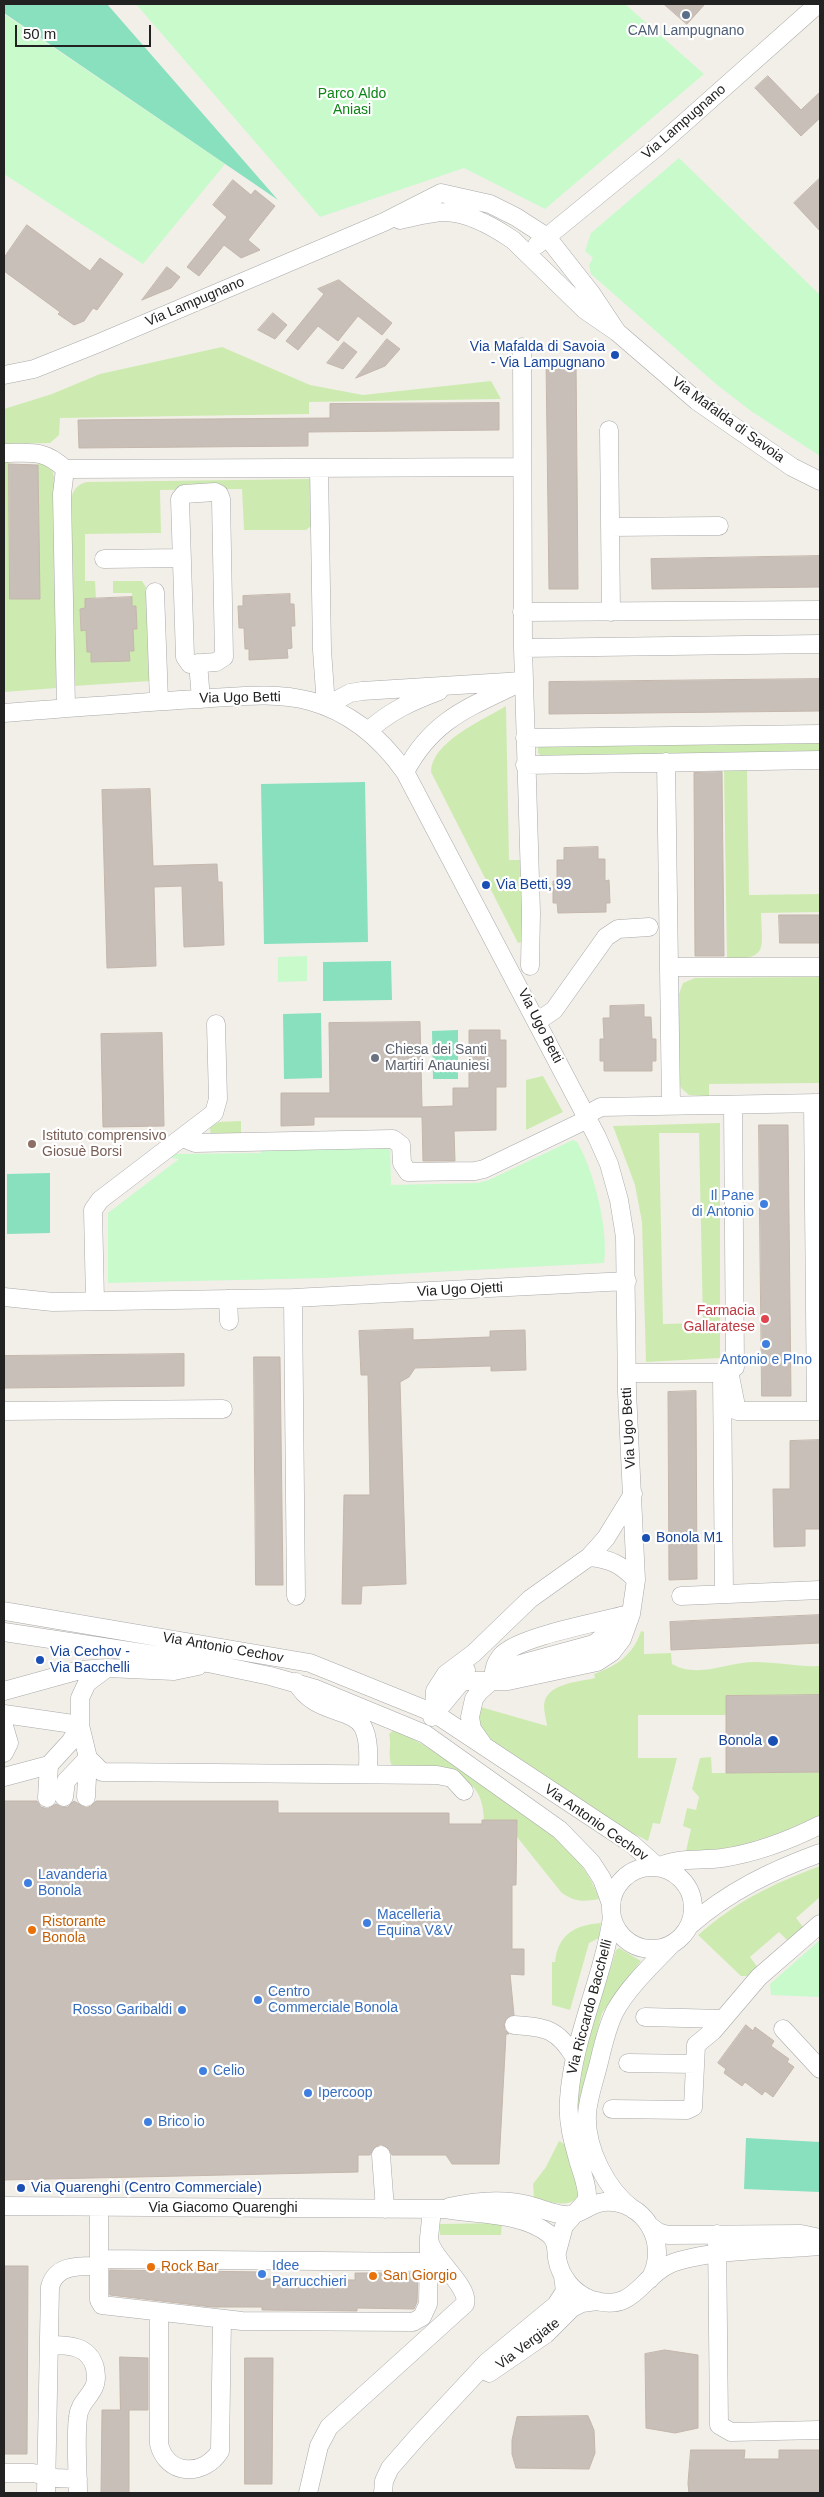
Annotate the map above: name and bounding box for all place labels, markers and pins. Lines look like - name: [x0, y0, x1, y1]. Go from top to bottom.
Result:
- marker: CAM Lampugnano: [680, 9, 692, 21]
- place label: CAM Lampugnano: [628, 23, 744, 39]
- place label: Via Mafalda di Savoia - Via Lampugnano: [470, 339, 605, 372]
- marker: Via Mafalda di Savoia - Via Lampugnano: [609, 349, 621, 361]
- place label: Via Betti, 99: [496, 877, 571, 893]
- marker: Via Betti, 99: [480, 879, 492, 891]
- place label: Chiesa dei Santi Martiri Anauniesi: [385, 1042, 489, 1074]
- marker: Chiesa dei Santi Martiri Anauniesi: [369, 1052, 381, 1064]
- place label: Istituto comprensivo Giosuè Borsi: [42, 1128, 166, 1160]
- marker: Istituto comprensivo Giosuè Borsi: [26, 1138, 38, 1150]
- place label: Il Pane di Antonio: [692, 1188, 754, 1220]
- marker: Il Pane di Antonio: [758, 1198, 770, 1210]
- place label: Farmacia Gallaratese: [683, 1303, 755, 1335]
- marker: Farmacia Gallaratese: [759, 1313, 771, 1325]
- marker: Antonio e PIno: [760, 1338, 772, 1350]
- place label: Antonio e PIno: [720, 1352, 812, 1368]
- place label: Bonola M1: [656, 1530, 723, 1546]
- marker: Bonola M1: [640, 1532, 652, 1544]
- place label: Via Cechov - Via Bacchelli: [50, 1644, 130, 1676]
- marker: Via Cechov - Via Bacchelli: [34, 1654, 46, 1666]
- place label: Bonola: [718, 1733, 762, 1749]
- marker: Bonola: [766, 1734, 780, 1748]
- place label: Lavanderia Bonola: [38, 1867, 107, 1900]
- marker: Lavanderia Bonola: [22, 1877, 34, 1889]
- place label: Macelleria Equina V&V: [377, 1907, 452, 1940]
- place label: Ristorante Bonola: [42, 1914, 106, 1946]
- marker: Macelleria Equina V&V: [361, 1917, 373, 1929]
- marker: Ristorante Bonola: [26, 1924, 38, 1936]
- place label: Centro Commerciale Bonola: [268, 1984, 398, 2016]
- marker: Centro Commerciale Bonola: [252, 1994, 264, 2006]
- place label: Rosso Garibaldi: [72, 2002, 172, 2018]
- marker: Rosso Garibaldi: [176, 2004, 188, 2016]
- place label: Celio: [213, 2063, 245, 2079]
- marker: Celio: [197, 2065, 209, 2077]
- place label: Ipercoop: [318, 2085, 372, 2101]
- marker: Ipercoop: [302, 2087, 314, 2099]
- place label: Brico io: [158, 2114, 205, 2130]
- marker: Brico io: [142, 2116, 154, 2128]
- place label: Via Quarenghi (Centro Commerciale): [31, 2180, 262, 2196]
- marker: Via Quarenghi (Centro Commerciale): [15, 2182, 27, 2194]
- place label: Idee Parrucchieri: [272, 2258, 347, 2290]
- place label: Rock Bar: [161, 2259, 219, 2275]
- marker: Rock Bar: [145, 2261, 157, 2273]
- marker: Idee Parrucchieri: [256, 2268, 268, 2280]
- place label: San Giorgio: [383, 2268, 457, 2284]
- marker: San Giorgio: [367, 2270, 379, 2282]

